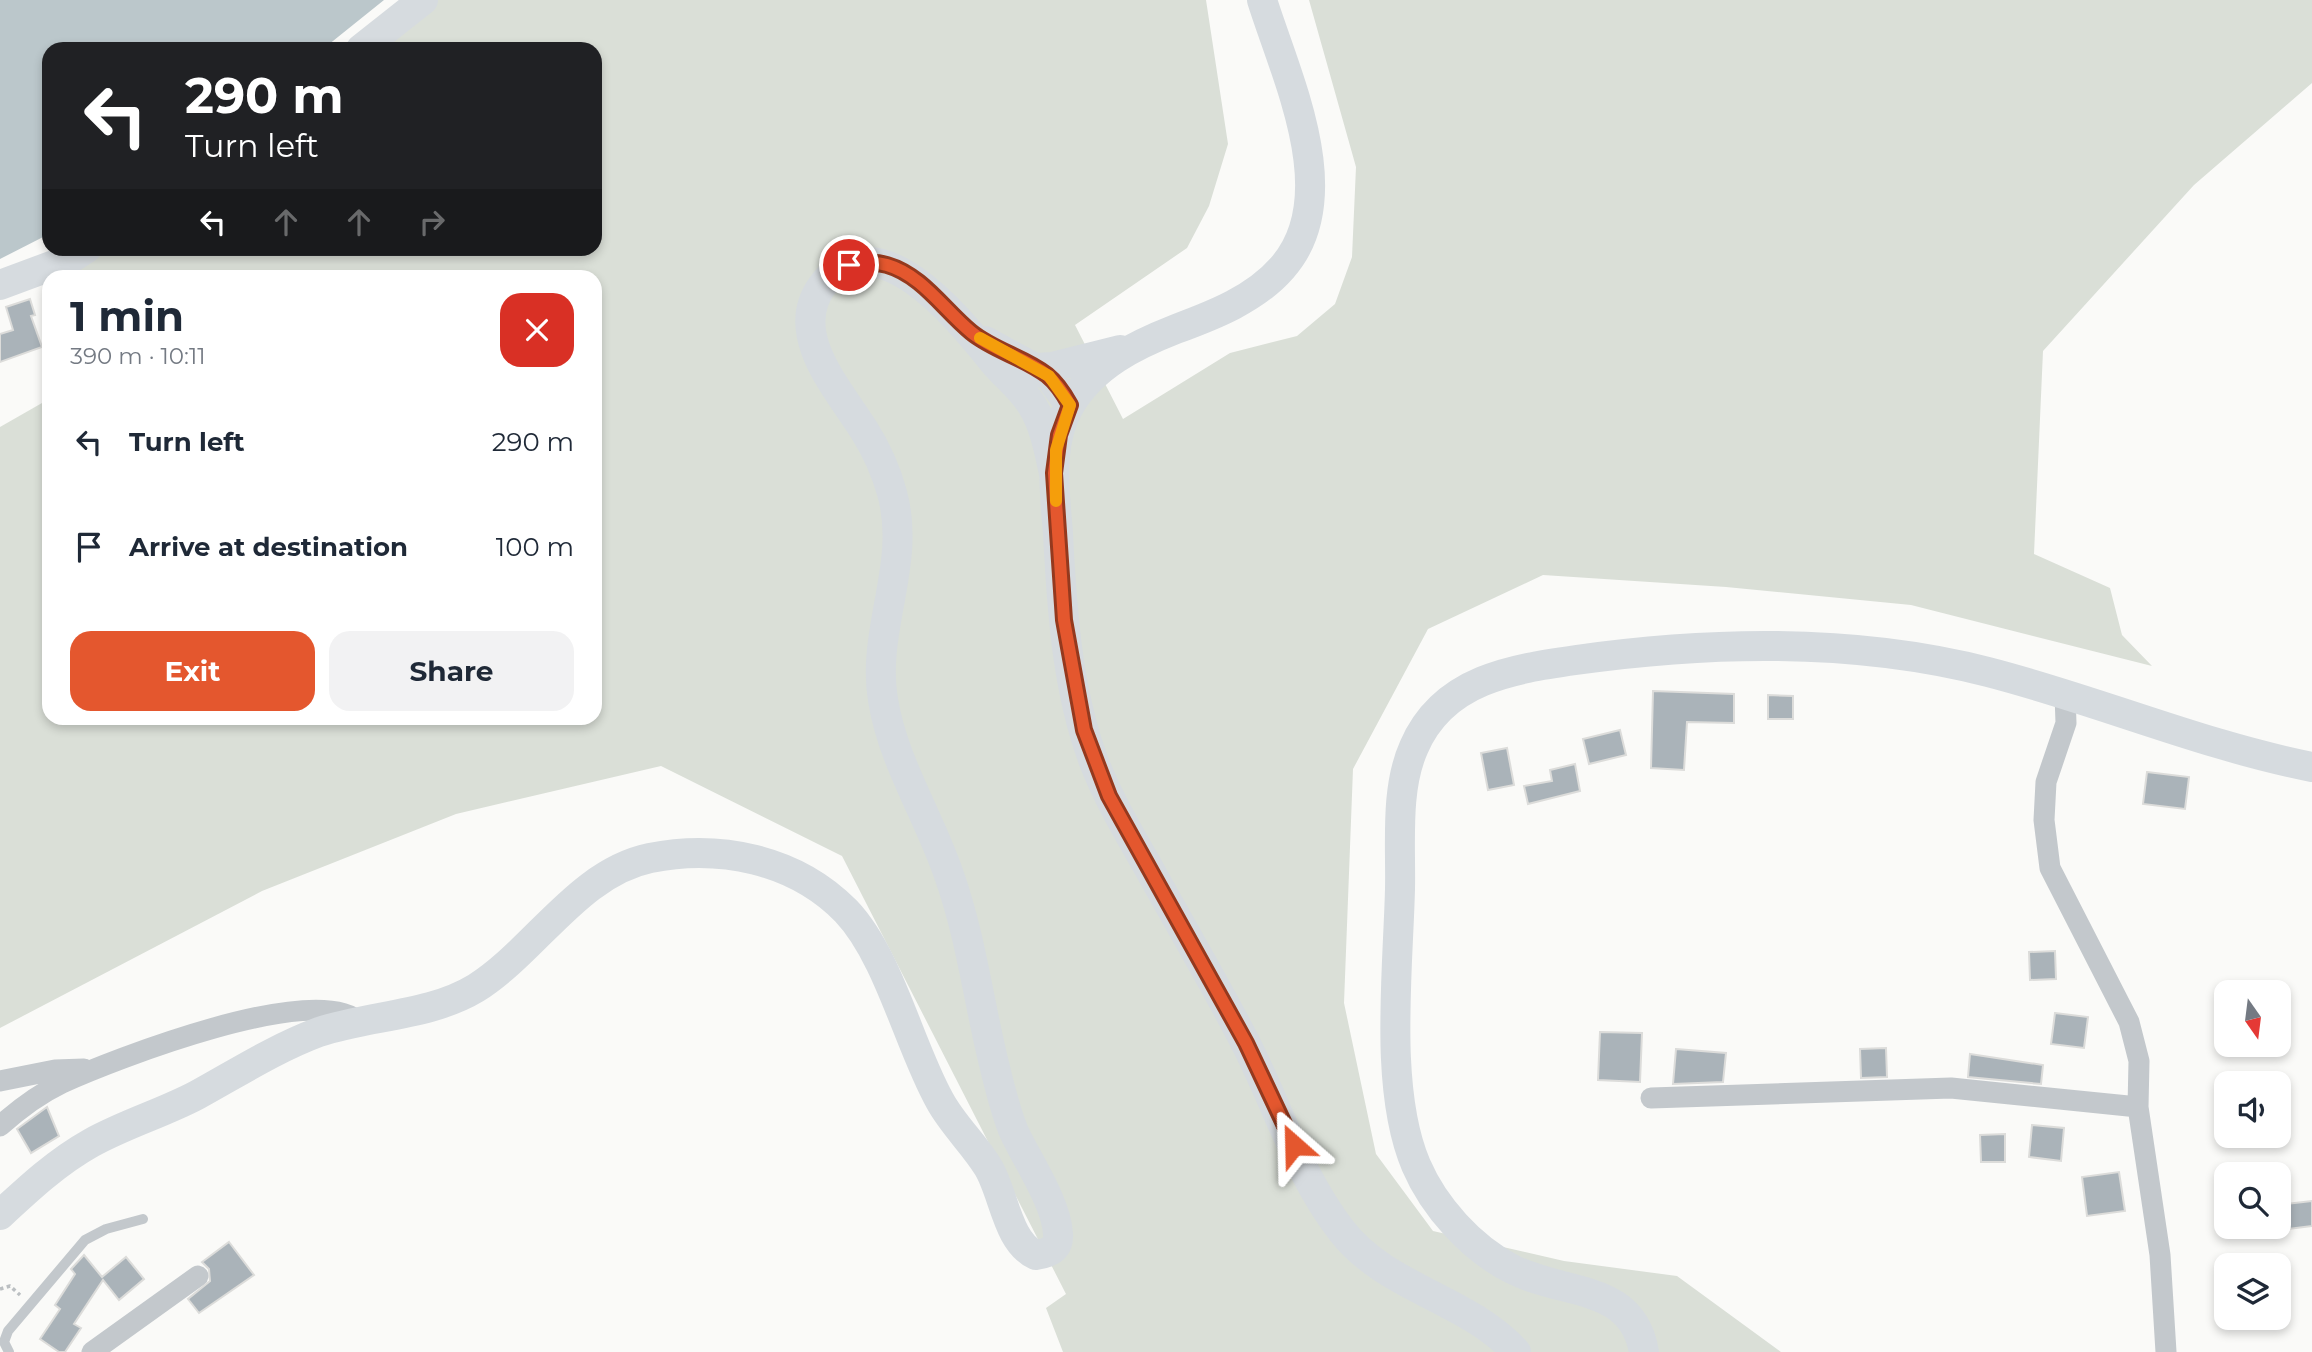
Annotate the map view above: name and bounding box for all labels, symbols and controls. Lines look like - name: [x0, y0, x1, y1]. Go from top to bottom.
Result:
- text: 290 m: [185, 66, 344, 125]
- icon: left: [70, 70, 161, 161]
- text: Turn left: [185, 126, 319, 165]
- icon: left: [194, 203, 232, 241]
- icon: ahead: [267, 203, 305, 241]
- icon: ahead: [340, 203, 378, 241]
- icon: right: [413, 203, 451, 241]
- pin: [819, 235, 879, 295]
- icon: arrive: [830, 246, 868, 284]
- text: 1 min: [70, 290, 184, 342]
- button: close: [500, 293, 574, 367]
- text: 390 m · 10:11: [70, 342, 206, 370]
- icon: left: [70, 423, 108, 461]
- text: Turn left: [129, 426, 245, 458]
- text: 290 m: [492, 426, 574, 458]
- icon: arrive: [70, 528, 108, 566]
- text: Arrive at destination: [129, 531, 408, 563]
- text: 100 m: [496, 531, 574, 563]
- button: Exit: [70, 631, 315, 711]
- button: Share: [329, 631, 574, 711]
- north arrow: [2214, 980, 2291, 1057]
- map controls: [2214, 980, 2291, 1330]
- button: sound: [2214, 1071, 2291, 1148]
- position arrow: [1257, 1108, 1331, 1182]
- button: search: [2214, 1162, 2291, 1239]
- button: layers: [2214, 1253, 2291, 1330]

